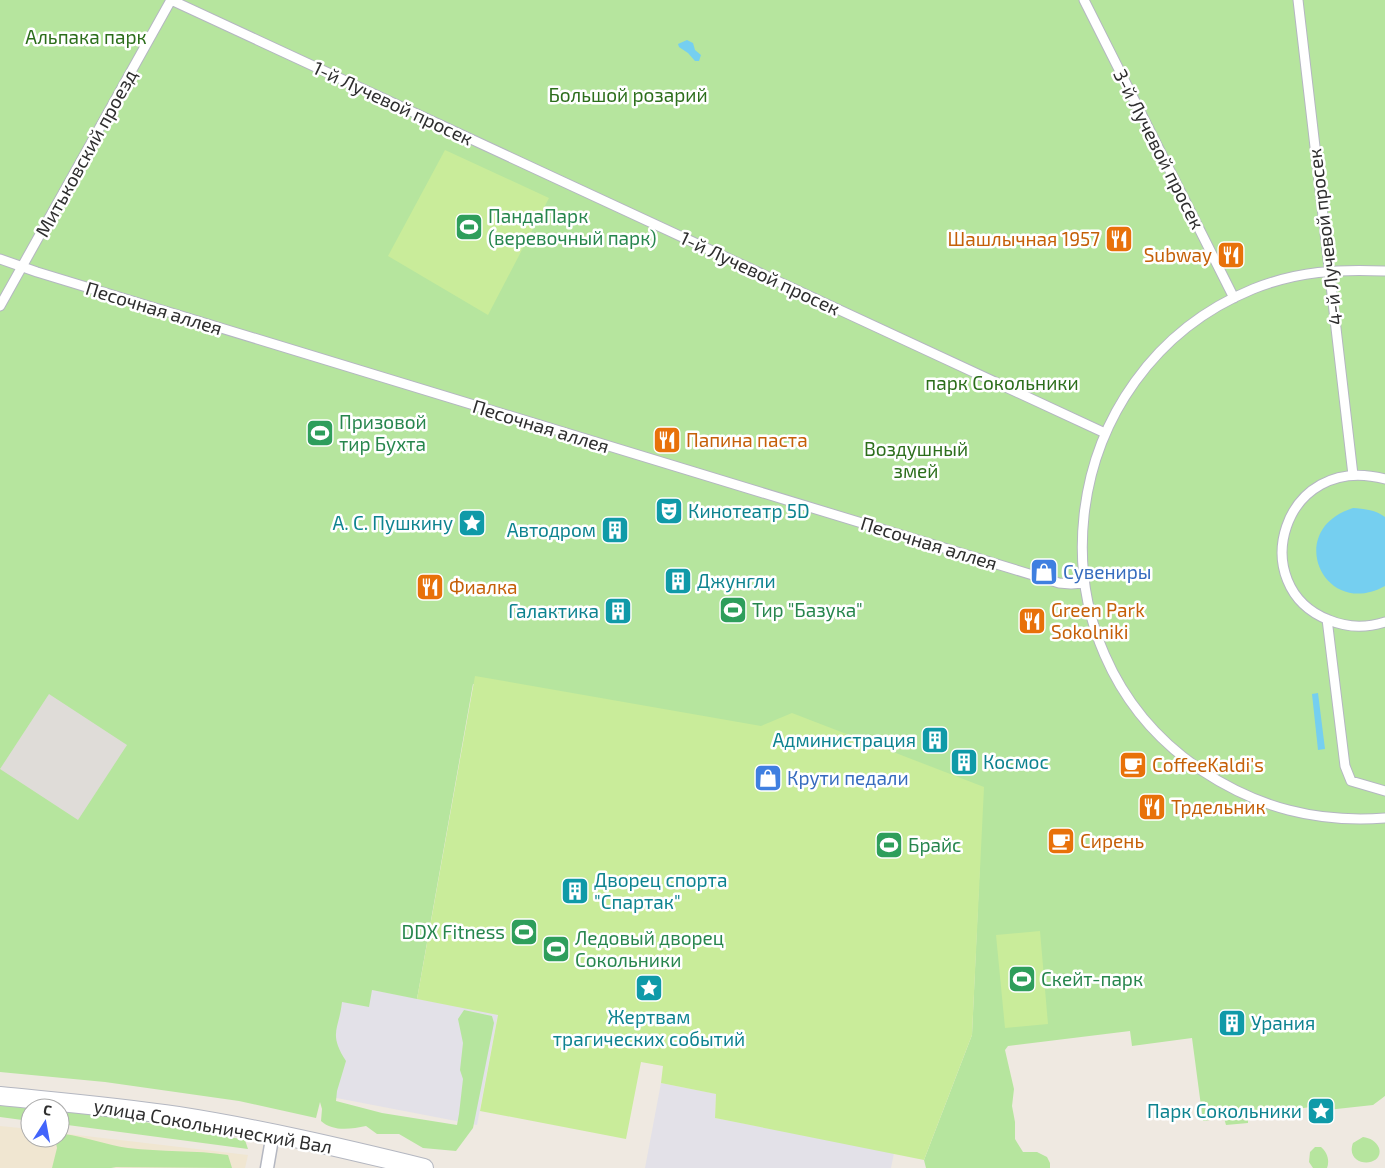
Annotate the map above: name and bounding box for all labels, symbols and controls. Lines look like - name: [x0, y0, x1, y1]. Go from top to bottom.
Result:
- park label: Альпака парк: [25, 25, 147, 48]
- street label: 1-й Лучевой просек: [309, 55, 477, 151]
- street label: Митьковский проезд: [30, 65, 141, 241]
- street label: 3-й Лучевой просек: [1108, 65, 1210, 233]
- park label: Большой розарий: [548, 83, 708, 106]
- street label: 4-й Лучевой просек: [1302, 147, 1348, 327]
- place label: ПандаПарк (веревочный парк): [488, 204, 656, 249]
- sports icon: ПандаПарк (веревочный парк): [454, 212, 484, 242]
- restaurant icon: Шашлычная 1957: [1104, 224, 1134, 254]
- street label: 1-й Лучевой просек: [676, 225, 844, 321]
- place label: Шашлычная 1957: [948, 227, 1100, 250]
- restaurant icon: Subway: [1216, 240, 1246, 270]
- place label: Subway: [1144, 243, 1212, 266]
- street label: Песочная аллея: [83, 276, 225, 339]
- park label: парк Сокольники: [925, 371, 1079, 394]
- street label: Песочная аллея: [470, 394, 612, 457]
- place label: Призовой тир Бухта: [339, 410, 427, 456]
- sports icon: Призовой тир Бухта: [305, 418, 335, 448]
- restaurant icon: Папина паста: [652, 425, 682, 455]
- place label: Папина паста: [686, 428, 808, 451]
- park label: Воздушный змей: [864, 437, 968, 482]
- theatre icon: Кинотеатр 5D: [654, 496, 684, 526]
- place label: Кинотеатр 5D: [688, 499, 810, 522]
- place icon: А. С. Пушкину: [457, 508, 487, 538]
- place label: А. С. Пушкину: [333, 511, 453, 535]
- street label: Песочная аллея: [858, 511, 1000, 574]
- building icon: Автодром: [600, 515, 630, 545]
- place label: Автодром: [507, 518, 596, 541]
- shop icon: Сувениры: [1029, 557, 1059, 587]
- place label: Сувениры: [1063, 560, 1152, 584]
- building icon: Джунгли: [663, 566, 693, 596]
- place label: Джунгли: [697, 569, 776, 593]
- restaurant icon: Фиалка: [415, 572, 445, 602]
- place label: Фиалка: [449, 575, 518, 598]
- sports icon: Тир "Базука": [718, 595, 748, 625]
- building icon: Галактика: [603, 596, 633, 626]
- place label: Тир "Базука": [752, 598, 863, 622]
- place label: Green Park Sokolniki: [1051, 598, 1145, 643]
- place label: Галактика: [508, 599, 599, 622]
- restaurant icon: Green Park Sokolniki: [1017, 606, 1047, 636]
- building icon: Администрация: [920, 725, 950, 755]
- place label: Администрация: [772, 728, 916, 751]
- building icon: Космос: [949, 747, 979, 777]
- place label: Космос: [983, 750, 1049, 773]
- cafe icon: CoffeeKaldi's: [1118, 750, 1148, 780]
- place label: CoffeeKaldi's: [1152, 753, 1264, 776]
- shop icon: Крути педали: [753, 763, 783, 793]
- place label: Крути педали: [787, 766, 909, 790]
- restaurant icon: Трдельник: [1137, 792, 1167, 822]
- place label: Трдельник: [1171, 795, 1266, 818]
- cafe icon: Сирень: [1046, 826, 1076, 856]
- place label: Сирень: [1080, 829, 1144, 852]
- sports icon: Брайс: [874, 830, 904, 860]
- place label: Брайс: [908, 833, 961, 856]
- place label: Дворец спорта "Спартак": [594, 868, 727, 913]
- building icon: Дворец спорта "Спартак": [560, 876, 590, 906]
- sports icon: DDX Fitness: [509, 917, 539, 947]
- place label: DDX Fitness: [402, 920, 505, 943]
- place label: Ледовый дворец Сокольники: [575, 926, 724, 971]
- sports icon: Ледовый дворец Сокольники: [541, 934, 571, 964]
- sports icon: Скейт-парк: [1007, 964, 1037, 994]
- place label: Скейт-парк: [1041, 967, 1143, 990]
- place icon: Жертвам трагических событий: [634, 973, 664, 1003]
- place label: Жертвам трагических событий: [553, 1005, 745, 1050]
- building icon: Урания: [1217, 1008, 1247, 1038]
- place label: Урания: [1251, 1011, 1315, 1034]
- street label: улица Сокольнический Вал: [92, 1093, 334, 1159]
- place icon: Парк Сокольники: [1306, 1096, 1336, 1126]
- north arrow: [20, 1098, 70, 1148]
- place label: Парк Сокольники: [1147, 1099, 1302, 1122]
- text: С: [42, 1101, 53, 1119]

